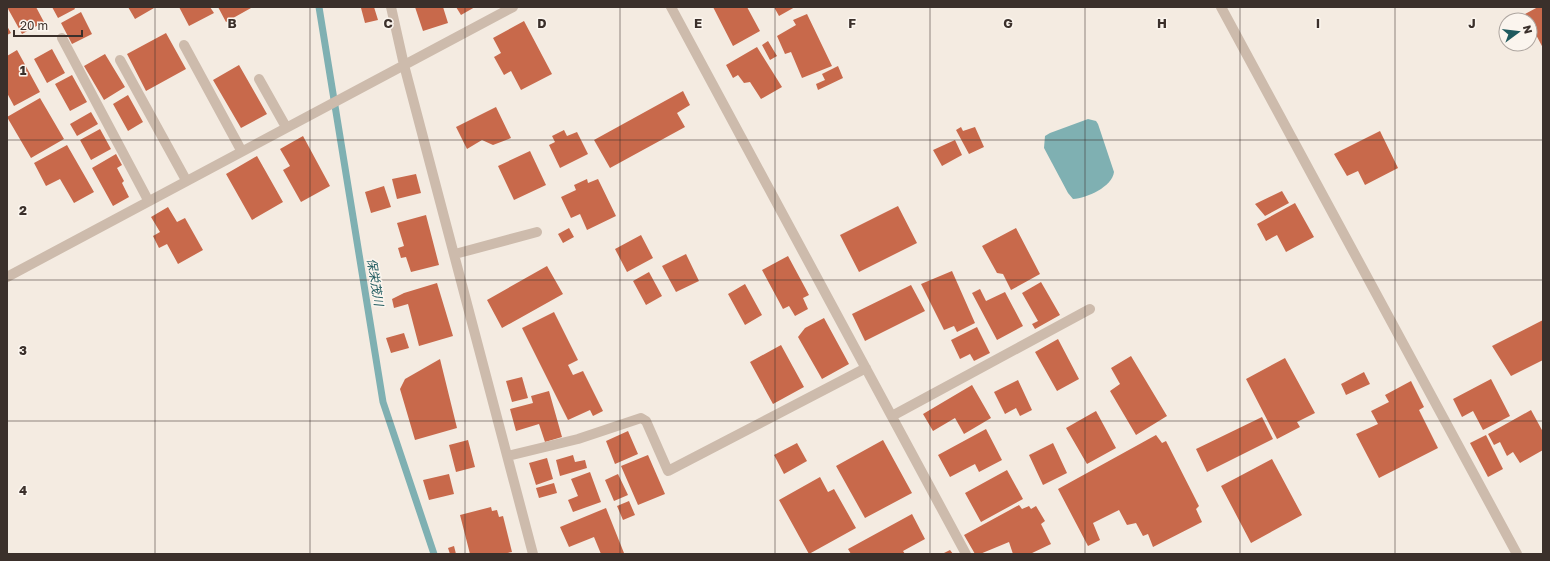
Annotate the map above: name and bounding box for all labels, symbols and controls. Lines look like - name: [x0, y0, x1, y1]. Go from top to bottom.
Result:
- scale bar: [14, 12, 82, 38]
- north arrow: [1498, 12, 1538, 52]
- text: B: [227, 15, 237, 31]
- text: C: [383, 15, 393, 31]
- text: D: [537, 15, 547, 31]
- text: E: [694, 15, 702, 31]
- text: F: [848, 15, 856, 31]
- text: G: [1003, 15, 1013, 31]
- text: H: [1157, 15, 1167, 31]
- text: I: [1316, 15, 1320, 31]
- text: J: [1468, 15, 1476, 31]
- text: 20 m: [20, 18, 48, 33]
- text: N: [1521, 24, 1536, 35]
- text: 1: [20, 62, 27, 78]
- text: 2: [19, 202, 27, 218]
- water label: 保栄茂川: [364, 257, 387, 309]
- text: 3: [19, 342, 27, 358]
- text: 4: [19, 482, 27, 498]

